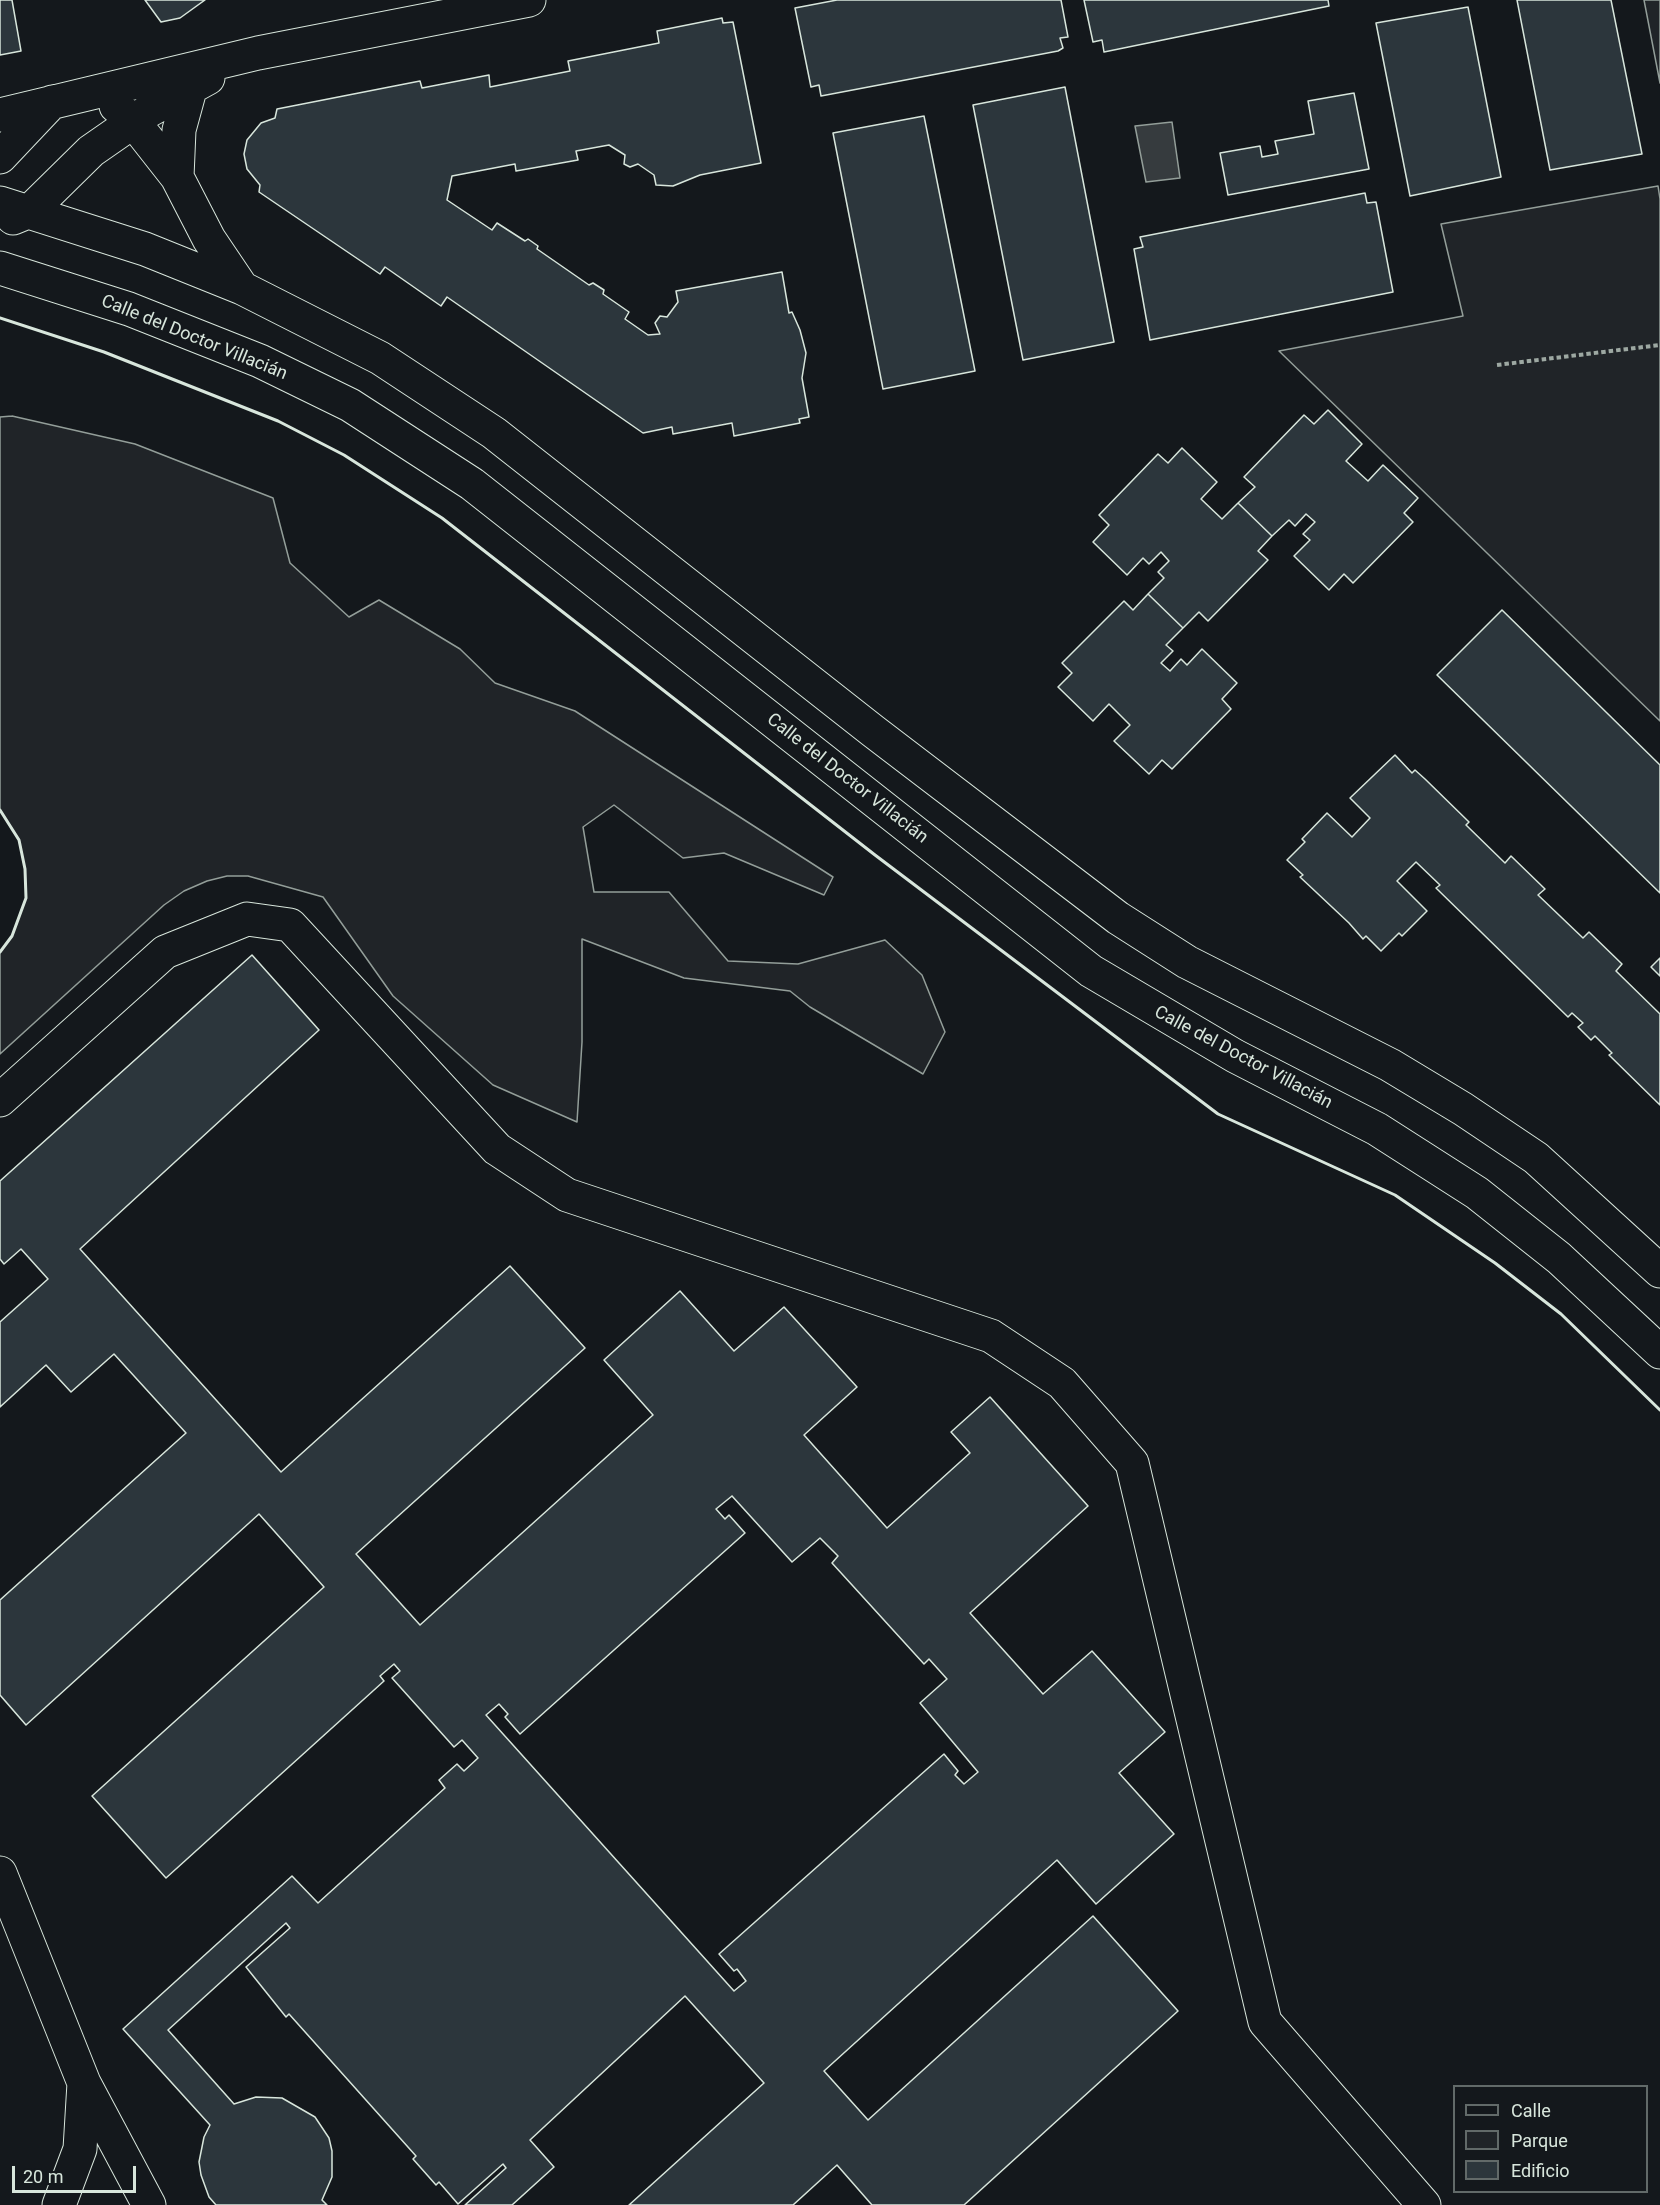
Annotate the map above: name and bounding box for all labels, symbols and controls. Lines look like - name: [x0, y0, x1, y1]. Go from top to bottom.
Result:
- street label: Calle del Doctor Villacián: [98, 291, 290, 385]
- street label: Calle del Doctor Villacián: [762, 709, 932, 849]
- street label: Calle del Doctor Villacián: [1150, 1002, 1336, 1114]
- legend: [1453, 2085, 1648, 2193]
- text: Calle: [1511, 2100, 1551, 2121]
- text: Parque: [1511, 2130, 1568, 2151]
- scale bar: [15, 2154, 140, 2192]
- text: Edificio: [1511, 2160, 1570, 2181]
- text: 20 m: [23, 2166, 63, 2187]

